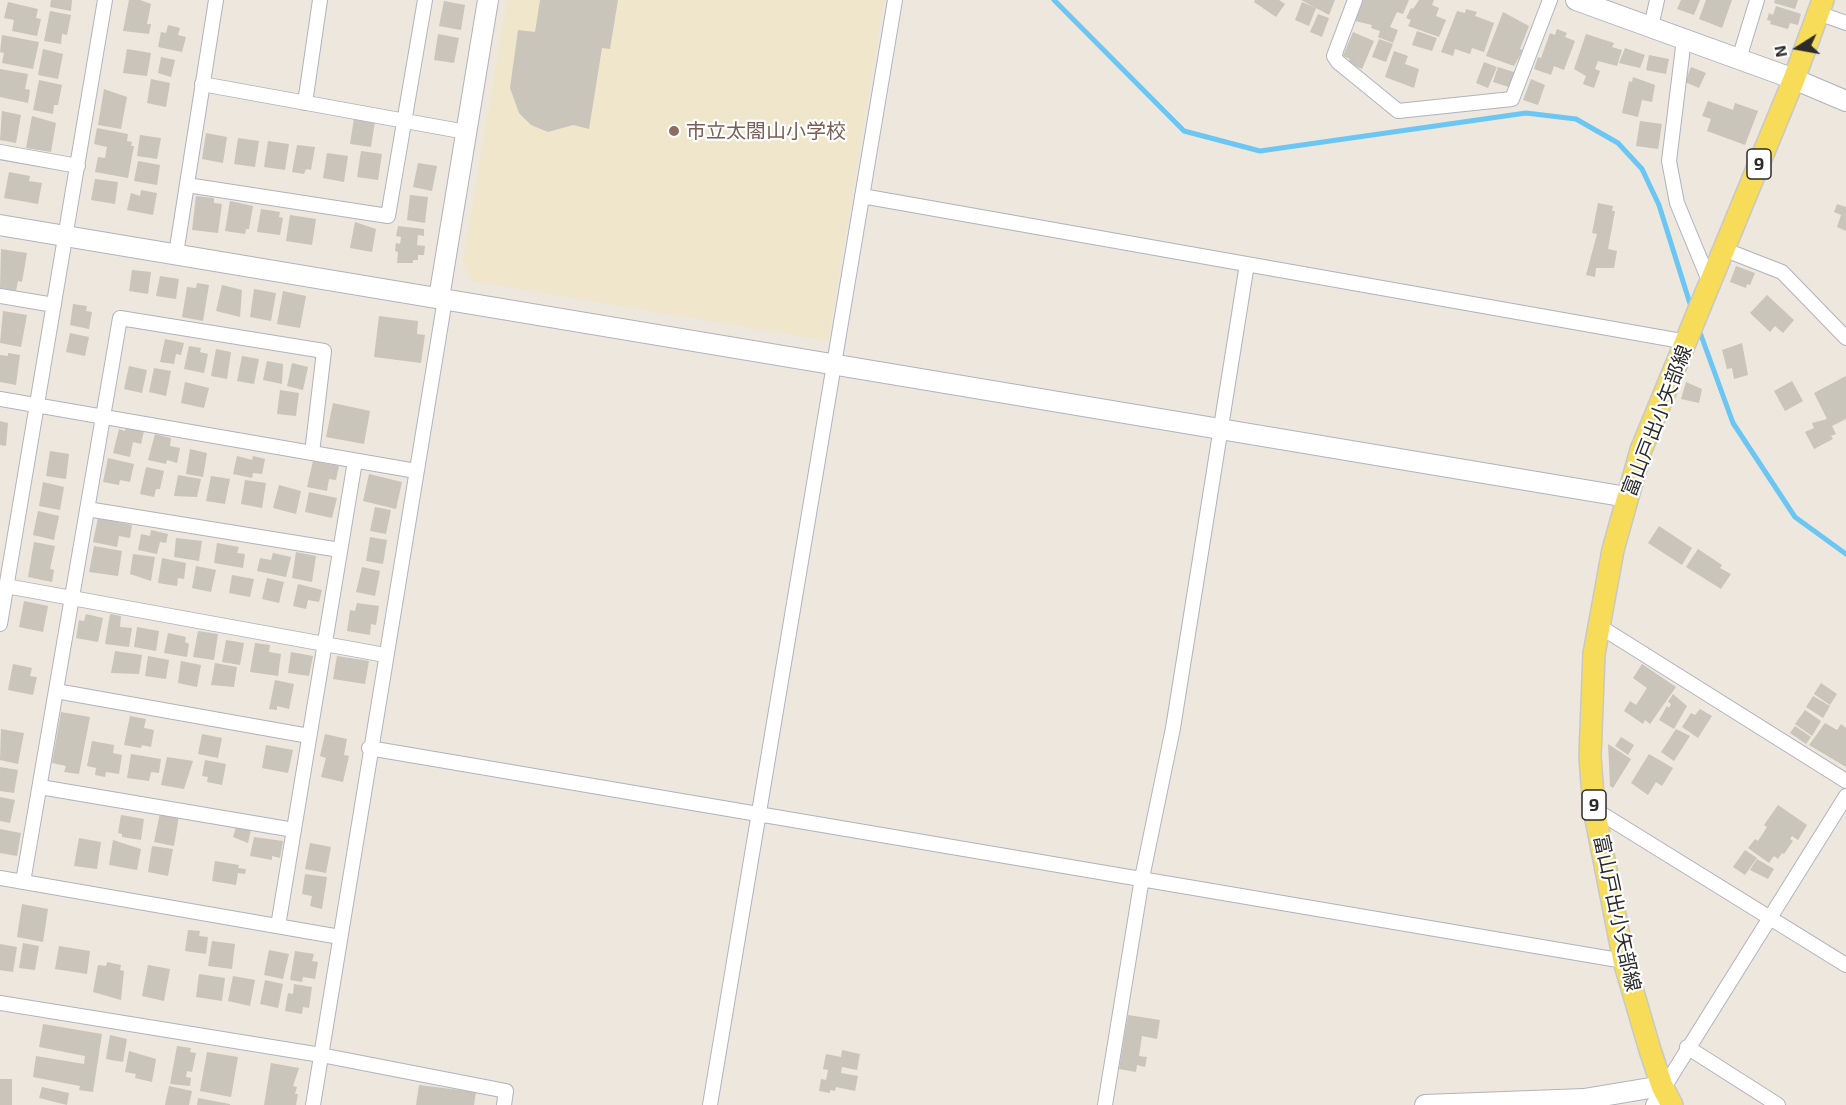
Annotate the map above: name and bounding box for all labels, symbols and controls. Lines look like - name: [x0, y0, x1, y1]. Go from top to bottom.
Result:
- north arrow: [1768, 18, 1828, 78]
- text: N: [1769, 44, 1790, 59]
- place label: 市立太閤山小学校: [686, 119, 846, 143]
- marker: 市立太閤山小学校: [667, 124, 681, 138]
- road number: 9: [1747, 149, 1771, 179]
- street label: 富山戸出小矢部線: [1617, 342, 1697, 500]
- road number: 9: [1582, 790, 1606, 820]
- street label: 富山戸出小矢部線: [1589, 832, 1645, 994]

